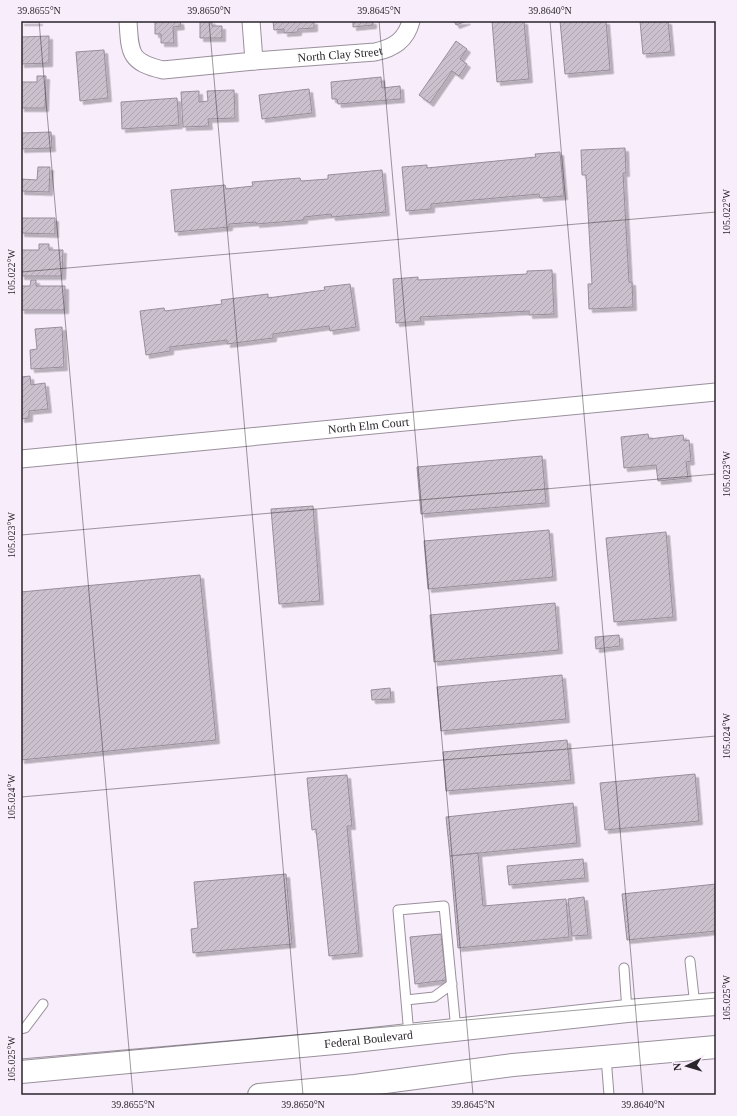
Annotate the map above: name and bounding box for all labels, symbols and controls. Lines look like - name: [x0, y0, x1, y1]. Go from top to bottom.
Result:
- text: 39.8655°N: [17, 5, 61, 16]
- text: 39.8650°N: [187, 5, 231, 16]
- text: 39.8645°N: [357, 5, 401, 16]
- text: 39.8640°N: [528, 5, 572, 16]
- street label: North Clay Street: [297, 43, 385, 65]
- text: 105.022°W: [721, 188, 732, 235]
- text: 105.022°W: [6, 248, 17, 295]
- street label: North Elm Court: [327, 415, 410, 436]
- text: 105.023°W: [721, 450, 732, 497]
- text: 105.023°W: [6, 511, 17, 558]
- text: 105.024°W: [721, 712, 732, 759]
- text: 105.024°W: [6, 773, 17, 820]
- text: 105.025°W: [721, 974, 732, 1021]
- street label: Federal Boulevard: [324, 1028, 413, 1051]
- text: 105.025°W: [6, 1035, 17, 1082]
- north arrow: [667, 1046, 707, 1086]
- text: N: [671, 1062, 683, 1071]
- text: 39.8655°N: [111, 1099, 155, 1110]
- text: 39.8650°N: [281, 1099, 325, 1110]
- text: 39.8645°N: [451, 1099, 495, 1110]
- text: 39.8640°N: [621, 1099, 665, 1110]

